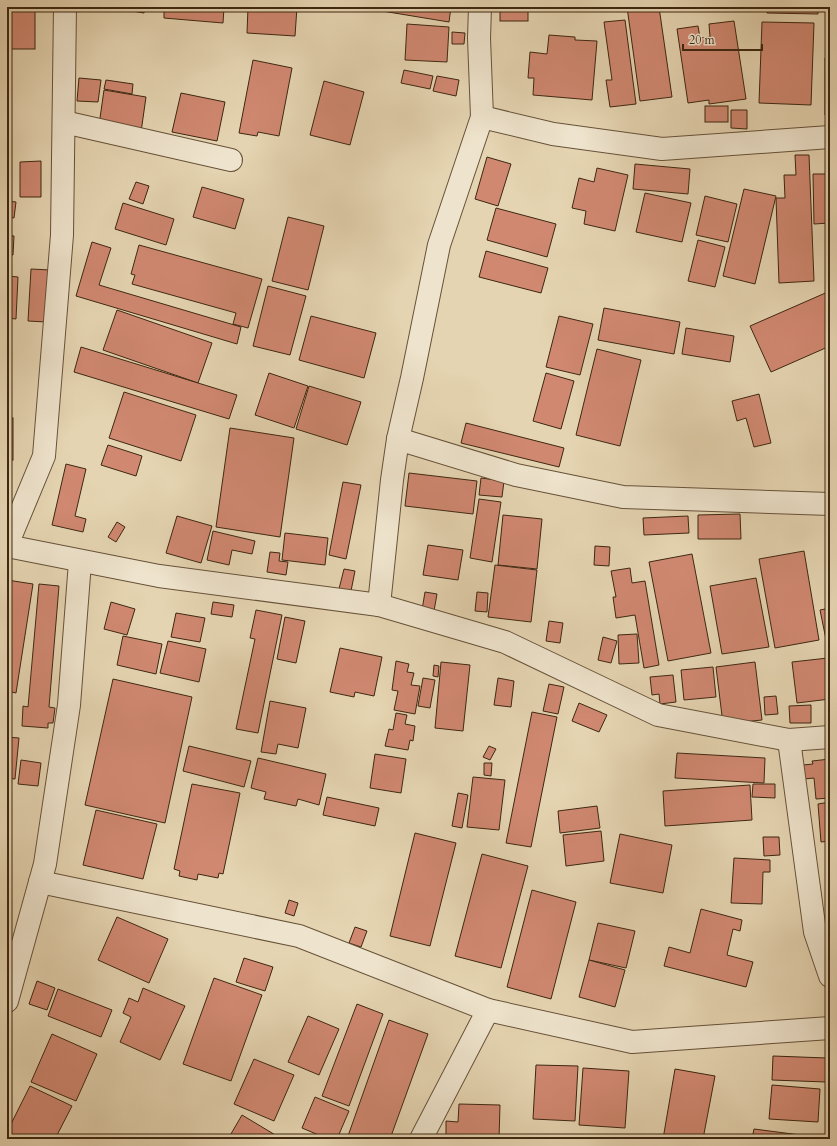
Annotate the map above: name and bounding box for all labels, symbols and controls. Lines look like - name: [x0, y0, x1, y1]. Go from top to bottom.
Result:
- scale bar: [683, 26, 762, 52]
- text: 20 m: [689, 32, 716, 48]

